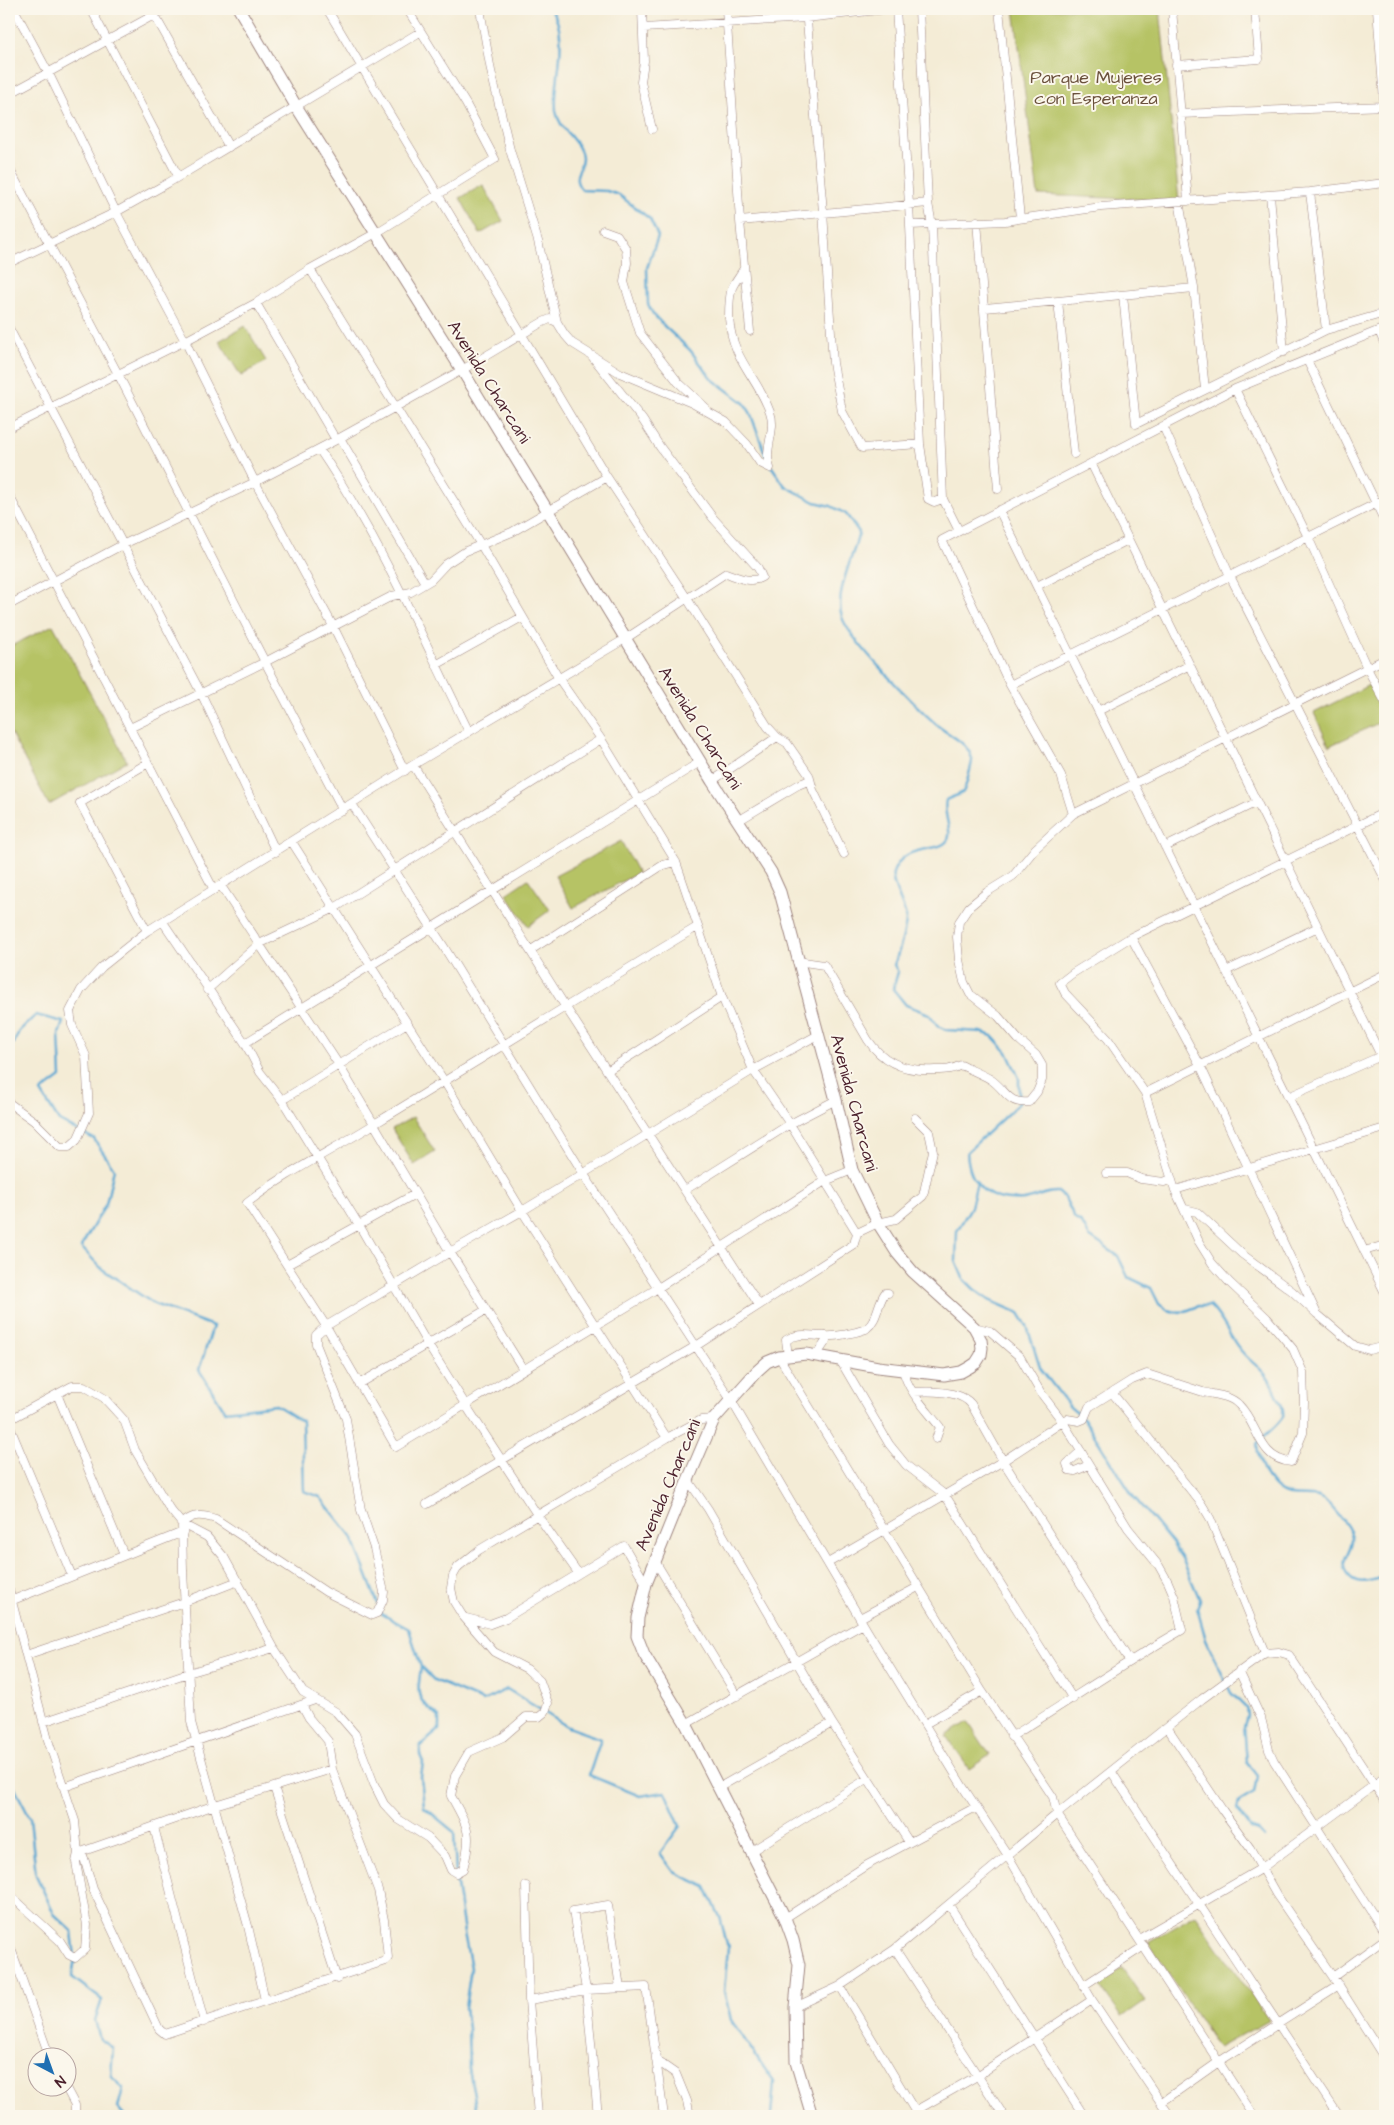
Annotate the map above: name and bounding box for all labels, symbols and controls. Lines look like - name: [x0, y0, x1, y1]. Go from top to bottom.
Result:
- park label: Parque Mujeres con Esperanza: [1030, 65, 1162, 111]
- street label: Avenida Charcani: [441, 316, 537, 449]
- street label: Avenida Charcani: [652, 662, 748, 795]
- street label: Avenida Charcani: [824, 1032, 884, 1175]
- street label: Avenida Charcani: [629, 1415, 707, 1555]
- north arrow: [28, 2048, 78, 2098]
- text: N: [50, 2071, 70, 2092]

